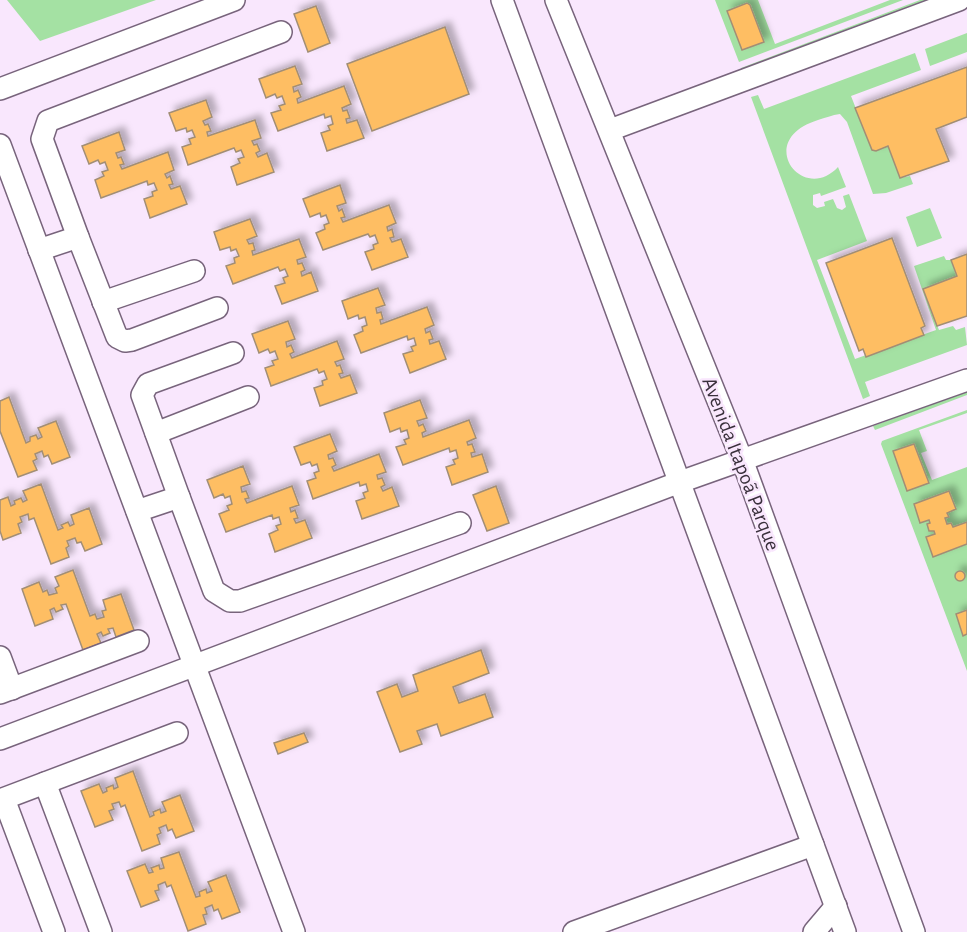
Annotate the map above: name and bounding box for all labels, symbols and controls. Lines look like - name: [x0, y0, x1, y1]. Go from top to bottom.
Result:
- street label: Avenida Itapoã Parque: [698, 375, 784, 553]

